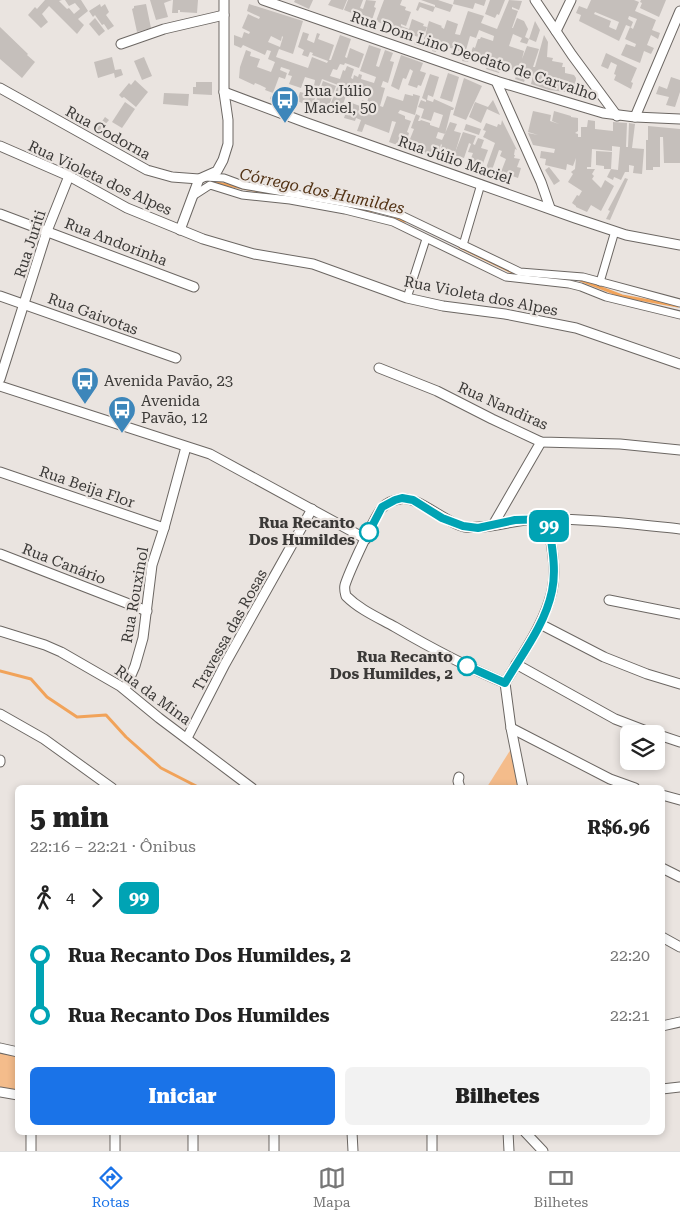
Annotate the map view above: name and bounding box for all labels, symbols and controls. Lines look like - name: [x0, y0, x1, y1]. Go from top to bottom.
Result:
- street label: Rua Dom Lino Deodato de Carvalho: [348, 7, 600, 105]
- place label: Rua Júlio Maciel, 50: [304, 82, 377, 117]
- bus stop icon: Rua Júlio Maciel, 50: [270, 85, 300, 124]
- street label: Rua Codorna: [62, 102, 154, 164]
- street label: Rua Júlio Maciel: [396, 132, 515, 188]
- street label: Rua Violeta dos Alpes: [25, 137, 175, 219]
- water label: Córrego dos Humildes: [238, 164, 406, 218]
- street label: Rua Juriti: [11, 208, 49, 280]
- street label: Rua Andorinha: [62, 214, 170, 270]
- street label: Rua Violeta dos Alpes: [402, 272, 560, 320]
- street label: Rua Gaivotas: [45, 289, 141, 339]
- bus stop icon: Avenida Pavão, 23: [70, 366, 100, 405]
- place label: Avenida Pavão, 23: [104, 372, 233, 390]
- street label: Rua Nandiras: [455, 378, 551, 434]
- place label: Avenida Pavão, 12: [141, 392, 208, 427]
- bus stop icon: Avenida Pavão, 12: [107, 395, 137, 434]
- street label: Rua Beija Flor: [37, 462, 137, 512]
- line badge: 99: [526, 510, 572, 542]
- place label: Rua Recanto Dos Humildes: [249, 514, 355, 549]
- text: 99: [539, 515, 559, 536]
- marker: Rua Recanto Dos Humildes: [359, 522, 379, 542]
- street label: Rua Canário: [20, 540, 108, 588]
- street label: Rua Rouxinol: [118, 545, 152, 644]
- street label: Travessa das Rosas: [189, 566, 271, 694]
- place label: Rua Recanto Dos Humildes, 2: [330, 648, 453, 683]
- marker: Rua Recanto Dos Humildes, 2: [457, 656, 477, 676]
- street label: Rua da Mina: [111, 661, 195, 729]
- map controls: [620, 725, 665, 770]
- button: layers: [620, 725, 665, 770]
- text: 5 min: [30, 801, 109, 834]
- text: R$6.96: [587, 816, 650, 839]
- text: 22:16 – 22:21 · Ônibus: [30, 837, 196, 856]
- icon: walk: [30, 884, 58, 912]
- icon: forward: [83, 884, 111, 912]
- text: 99: [129, 887, 149, 908]
- text: 4: [66, 888, 75, 907]
- text: Rua Recanto Dos Humildes, 2: [68, 944, 351, 967]
- text: 22:20: [610, 946, 650, 965]
- text: Rua Recanto Dos Humildes: [68, 1004, 329, 1027]
- text: 22:21: [610, 1006, 650, 1025]
- button: Iniciar: [30, 1067, 335, 1125]
- button: Bilhetes: [345, 1067, 650, 1125]
- tab: Rotas: [92, 1164, 129, 1210]
- tab: Mapa: [313, 1164, 350, 1210]
- tab: Bilhetes: [534, 1164, 588, 1210]

